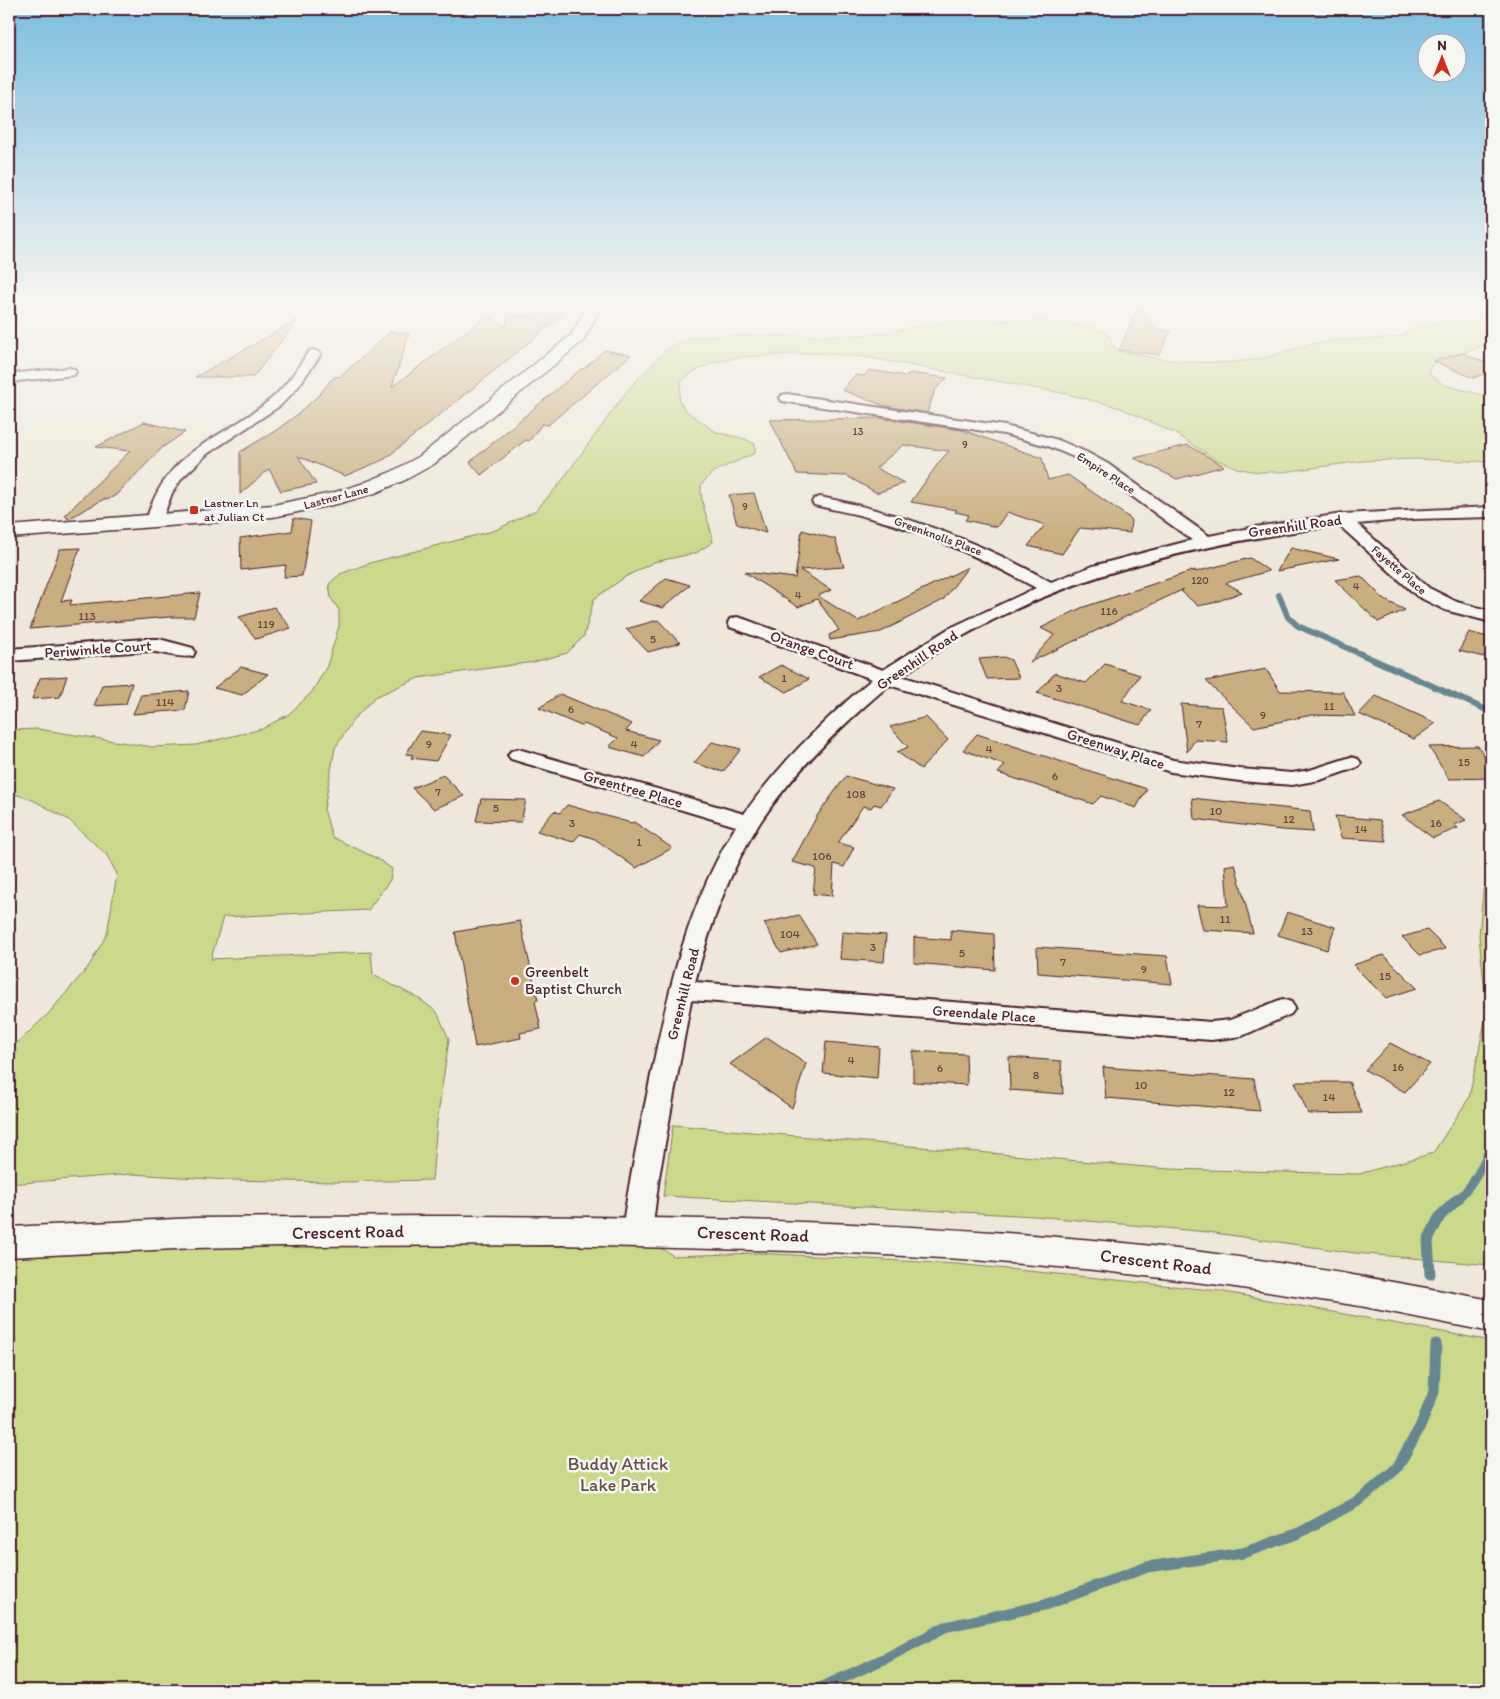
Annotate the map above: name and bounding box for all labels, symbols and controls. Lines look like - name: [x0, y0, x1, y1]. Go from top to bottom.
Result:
- north arrow: [1418, 32, 1468, 82]
- text: N: [1437, 37, 1447, 54]
- house number: 13: [852, 425, 864, 438]
- house number: 9: [962, 438, 968, 451]
- street label: Empire Place: [1074, 449, 1138, 497]
- street label: Lastner Lane: [302, 482, 370, 512]
- place label: Lastner Ln at Julian Ct: [204, 496, 265, 524]
- house number: 9: [742, 500, 748, 513]
- marker: Lastner Ln at Julian Ct: [188, 504, 200, 516]
- street label: Greenhill Road: [1247, 511, 1343, 541]
- street label: Greenknolls Place: [892, 514, 984, 559]
- street label: Fayette Place: [1369, 542, 1430, 598]
- house number: 120: [1191, 574, 1209, 587]
- house number: 4: [1353, 580, 1360, 593]
- house number: 4: [795, 589, 802, 602]
- house number: 116: [1100, 604, 1118, 618]
- house number: 113: [78, 609, 96, 623]
- house number: 119: [257, 617, 275, 631]
- street label: Orange Court: [768, 626, 857, 674]
- street label: Greenhill Road: [873, 626, 961, 694]
- house number: 5: [650, 632, 656, 646]
- street label: Periwinkle Court: [44, 636, 153, 662]
- house number: 1: [781, 671, 787, 685]
- house number: 3: [1056, 681, 1063, 695]
- house number: 114: [156, 695, 174, 709]
- house number: 11: [1323, 699, 1335, 713]
- house number: 6: [568, 702, 574, 716]
- house number: 9: [1260, 708, 1266, 722]
- house number: 7: [1196, 717, 1202, 731]
- street label: Greenway Place: [1065, 725, 1167, 773]
- house number: 9: [426, 737, 432, 751]
- house number: 4: [630, 737, 638, 751]
- house number: 4: [985, 742, 993, 756]
- house number: 15: [1458, 755, 1470, 769]
- street label: Greentree Place: [581, 766, 685, 812]
- house number: 6: [1052, 769, 1058, 783]
- house number: 7: [435, 785, 441, 799]
- house number: 108: [846, 787, 866, 801]
- house number: 5: [493, 801, 499, 815]
- house number: 10: [1210, 804, 1222, 818]
- house number: 12: [1283, 812, 1296, 826]
- house number: 3: [569, 816, 576, 830]
- house number: 16: [1430, 816, 1442, 830]
- house number: 14: [1355, 822, 1367, 836]
- house number: 1: [636, 835, 642, 849]
- house number: 106: [812, 849, 832, 863]
- house number: 11: [1219, 912, 1231, 926]
- house number: 13: [1301, 924, 1314, 938]
- house number: 104: [780, 927, 800, 941]
- house number: 3: [870, 940, 877, 954]
- street label: Greenhill Road: [663, 946, 703, 1042]
- house number: 5: [959, 946, 965, 960]
- house number: 7: [1060, 955, 1066, 969]
- house number: 9: [1141, 962, 1147, 976]
- place label: Greenbelt Baptist Church: [525, 963, 622, 998]
- house number: 15: [1379, 969, 1391, 983]
- marker: Greenbelt Baptist Church: [509, 975, 521, 987]
- street label: Greendale Place: [932, 1001, 1036, 1027]
- house number: 4: [847, 1053, 855, 1067]
- house number: 16: [1392, 1060, 1404, 1074]
- house number: 6: [937, 1061, 943, 1075]
- house number: 8: [1033, 1068, 1040, 1082]
- house number: 10: [1135, 1078, 1147, 1092]
- house number: 12: [1223, 1085, 1236, 1099]
- house number: 14: [1323, 1090, 1335, 1104]
- street label: Crescent Road: [292, 1220, 405, 1244]
- street label: Crescent Road: [697, 1221, 810, 1247]
- street label: Crescent Road: [1099, 1244, 1213, 1280]
- park label: Buddy Attick Lake Park: [568, 1453, 668, 1496]

